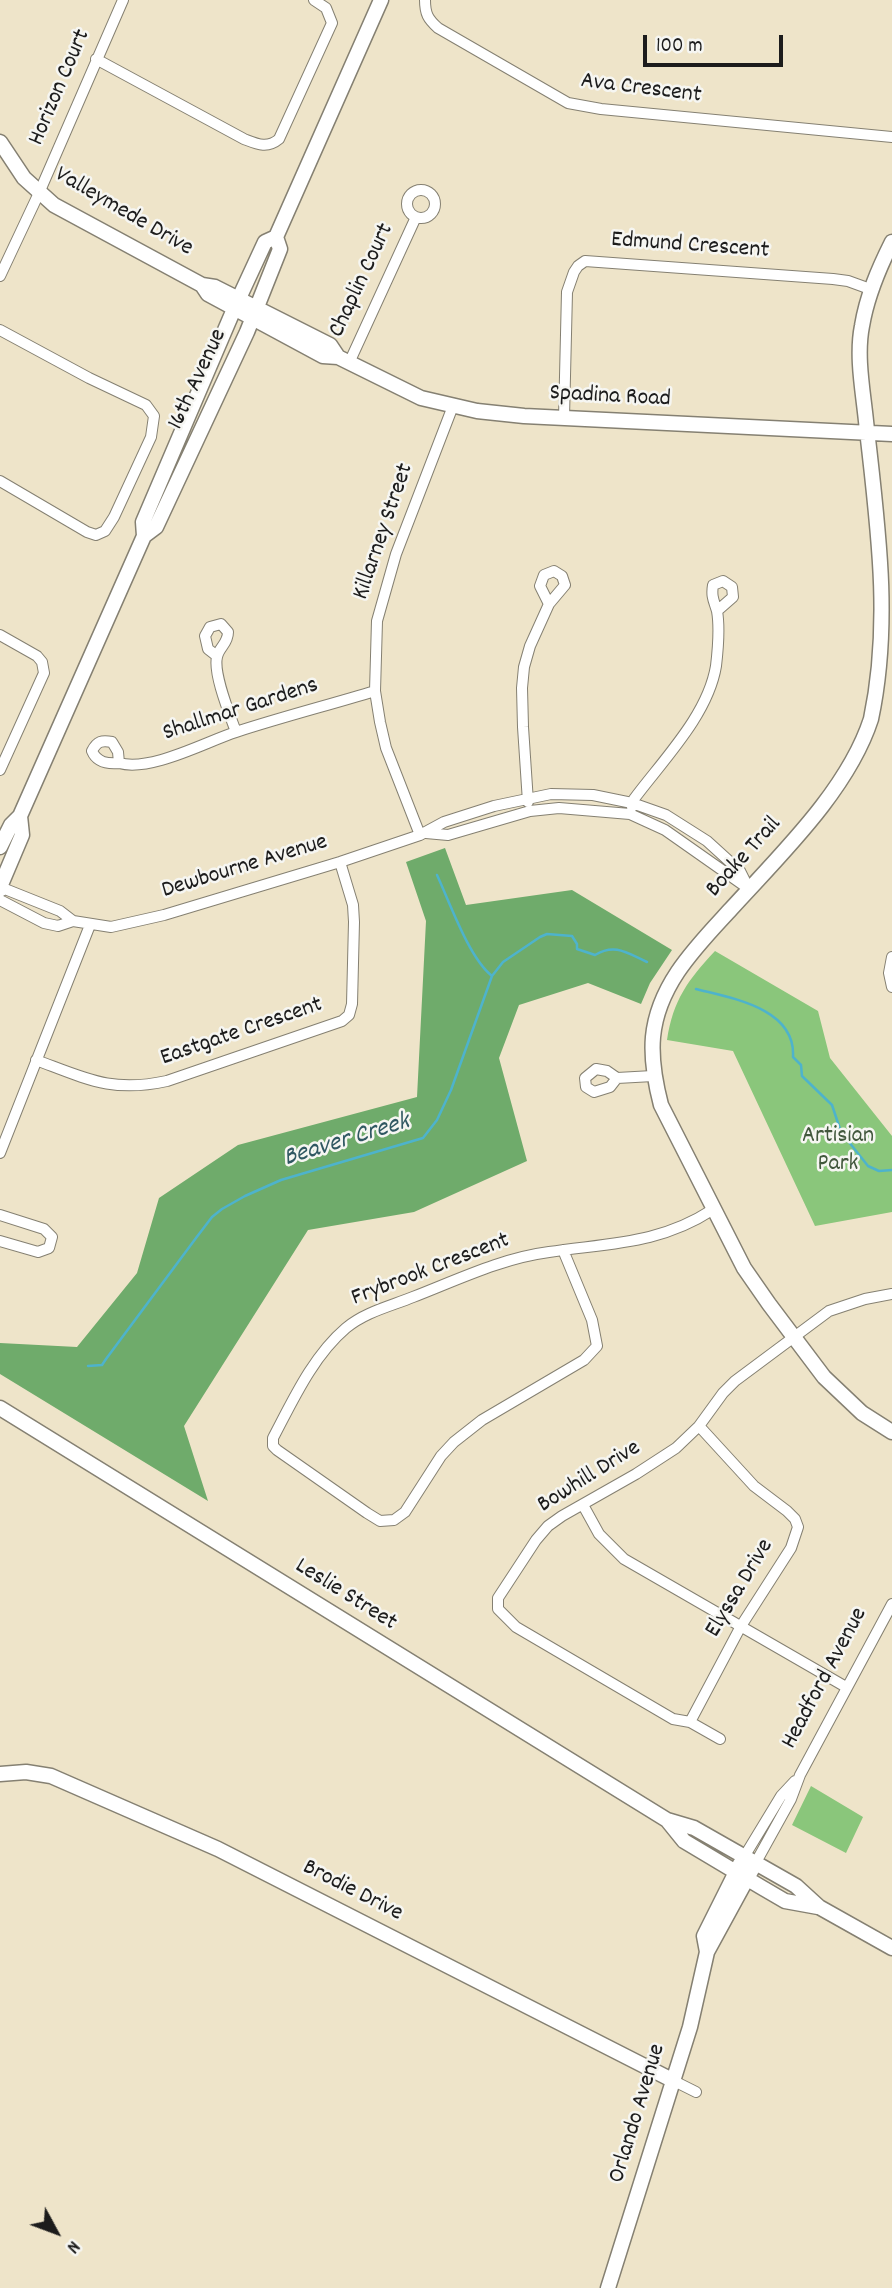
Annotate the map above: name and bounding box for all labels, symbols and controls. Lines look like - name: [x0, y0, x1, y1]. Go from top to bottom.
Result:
- scale bar: [647, 21, 787, 65]
- street label: Horizon Court: [24, 26, 98, 150]
- text: 100 m: [656, 32, 703, 62]
- street label: Ava Crescent: [579, 68, 703, 112]
- street label: Valleymede Drive: [49, 162, 197, 264]
- street label: Chaplin Court: [324, 219, 402, 343]
- street label: Edmund Crescent: [610, 227, 770, 267]
- street label: 16th Avenue: [163, 325, 235, 435]
- street label: Spadina Road: [549, 380, 671, 416]
- street label: Killarney Street: [348, 460, 422, 604]
- street label: Shallmar Gardens: [160, 672, 322, 750]
- street label: Boake Trail: [701, 812, 789, 904]
- street label: Dewbourne Avenue: [159, 829, 331, 907]
- street label: Eastgate Crescent: [157, 992, 327, 1074]
- water label: Beaver Creek: [280, 1108, 414, 1176]
- park label: Artisian Park: [802, 1124, 874, 1180]
- street label: Frybrook Crescent: [348, 1228, 514, 1314]
- street label: Bowhill Drive: [533, 1435, 647, 1521]
- street label: Elyssa Drive: [700, 1535, 782, 1643]
- street label: Leslie Street: [289, 1553, 401, 1639]
- street label: Headford Avenue: [777, 1603, 875, 1755]
- street label: Brodie Drive: [297, 1854, 407, 1930]
- street label: Orlando Avenue: [604, 2041, 674, 2187]
- north arrow: [21, 2197, 91, 2267]
- text: N: [59, 2234, 86, 2258]

